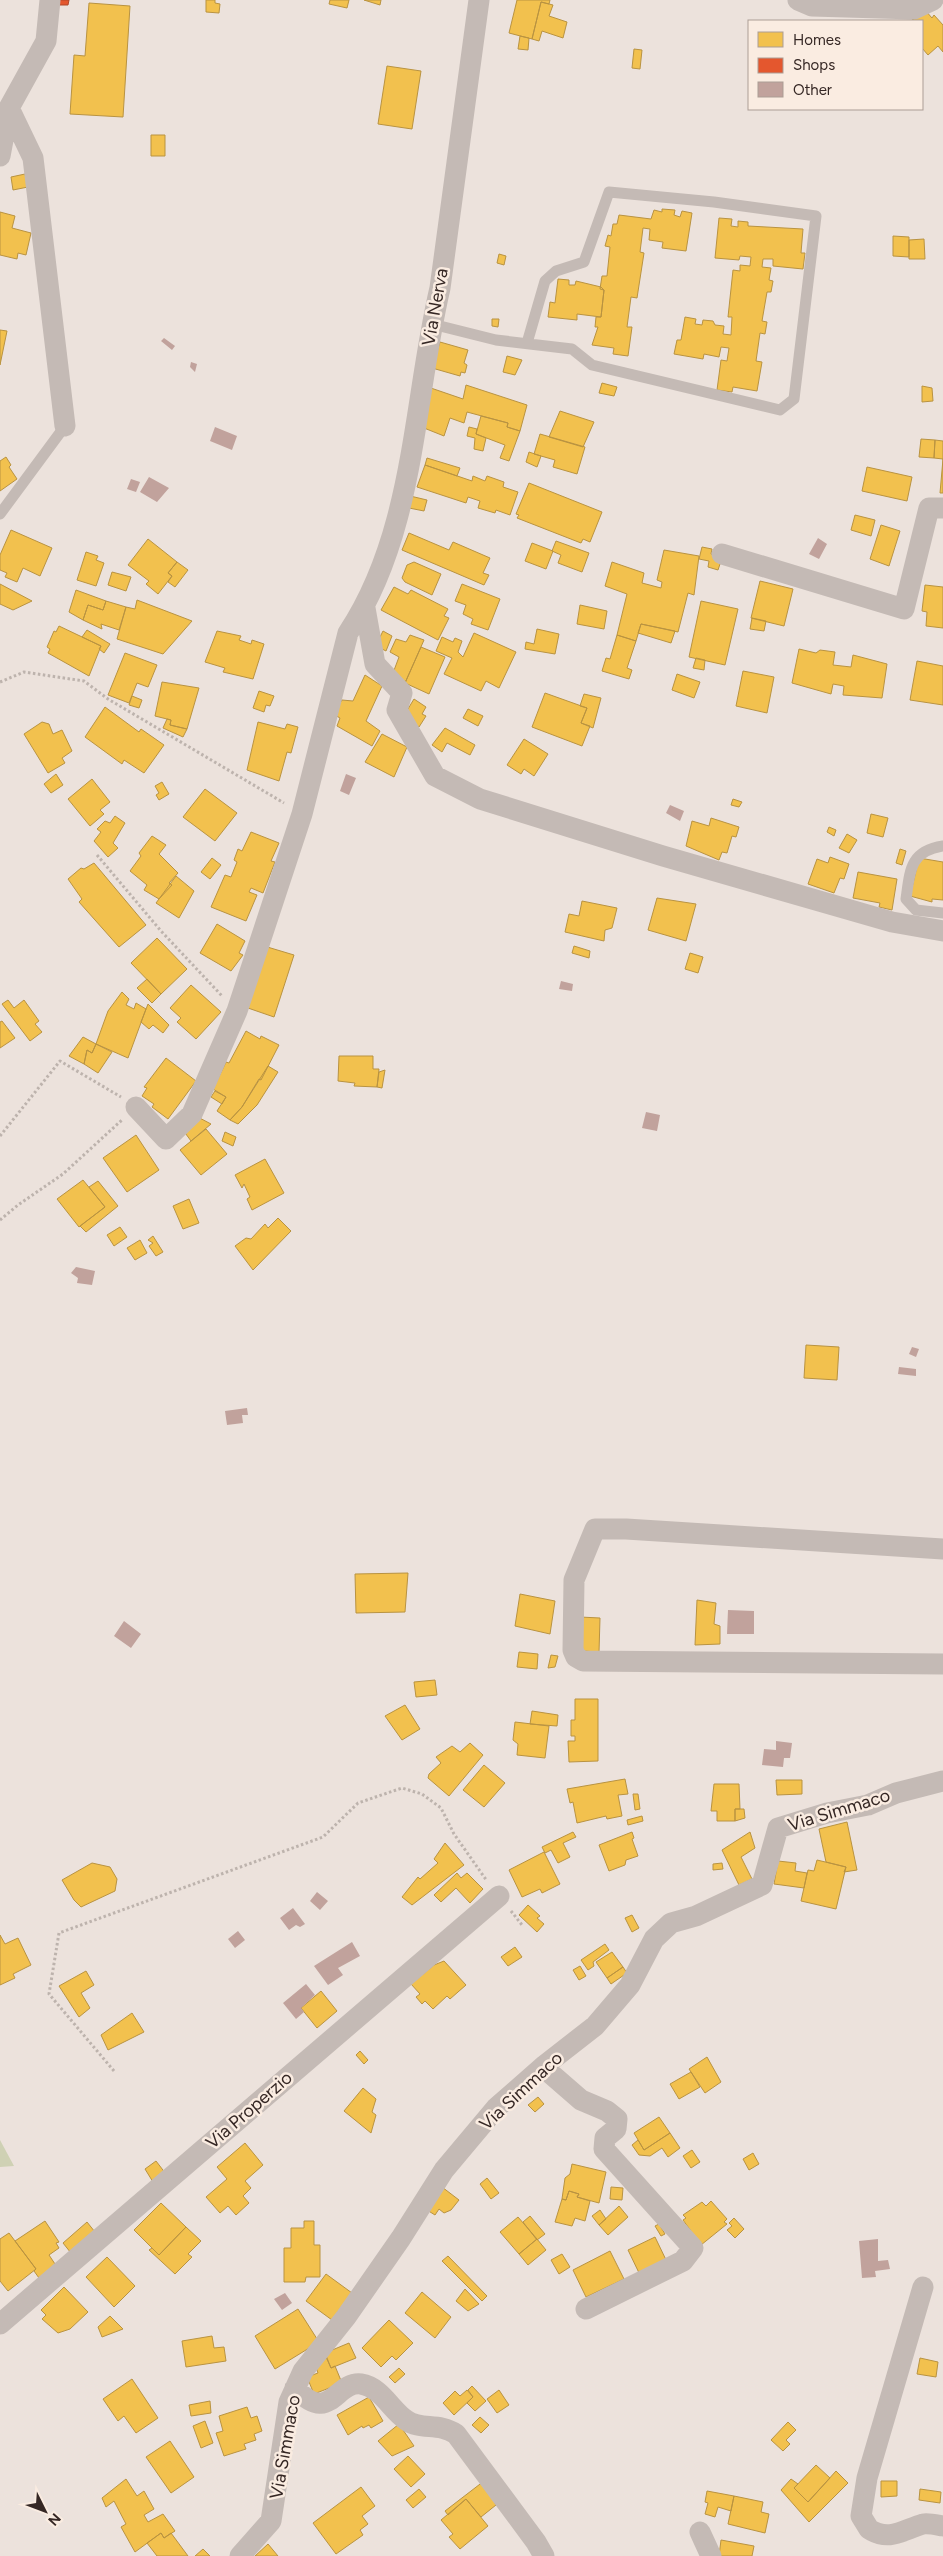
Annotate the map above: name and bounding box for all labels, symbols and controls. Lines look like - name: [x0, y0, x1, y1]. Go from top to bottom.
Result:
- legend: [748, 20, 923, 110]
- text: Homes: [793, 31, 841, 49]
- text: Shops: [793, 56, 835, 74]
- text: Other: [793, 81, 832, 99]
- street label: Via Nerva: [417, 266, 453, 348]
- street label: Via Simmaco: [785, 1784, 893, 1836]
- street label: Via Simmaco: [475, 2047, 567, 2135]
- street label: Via Properzio: [201, 2067, 297, 2153]
- street label: Via Simmaco: [265, 2393, 305, 2501]
- north arrow: [20, 2486, 70, 2536]
- text: N: [44, 2510, 64, 2529]

